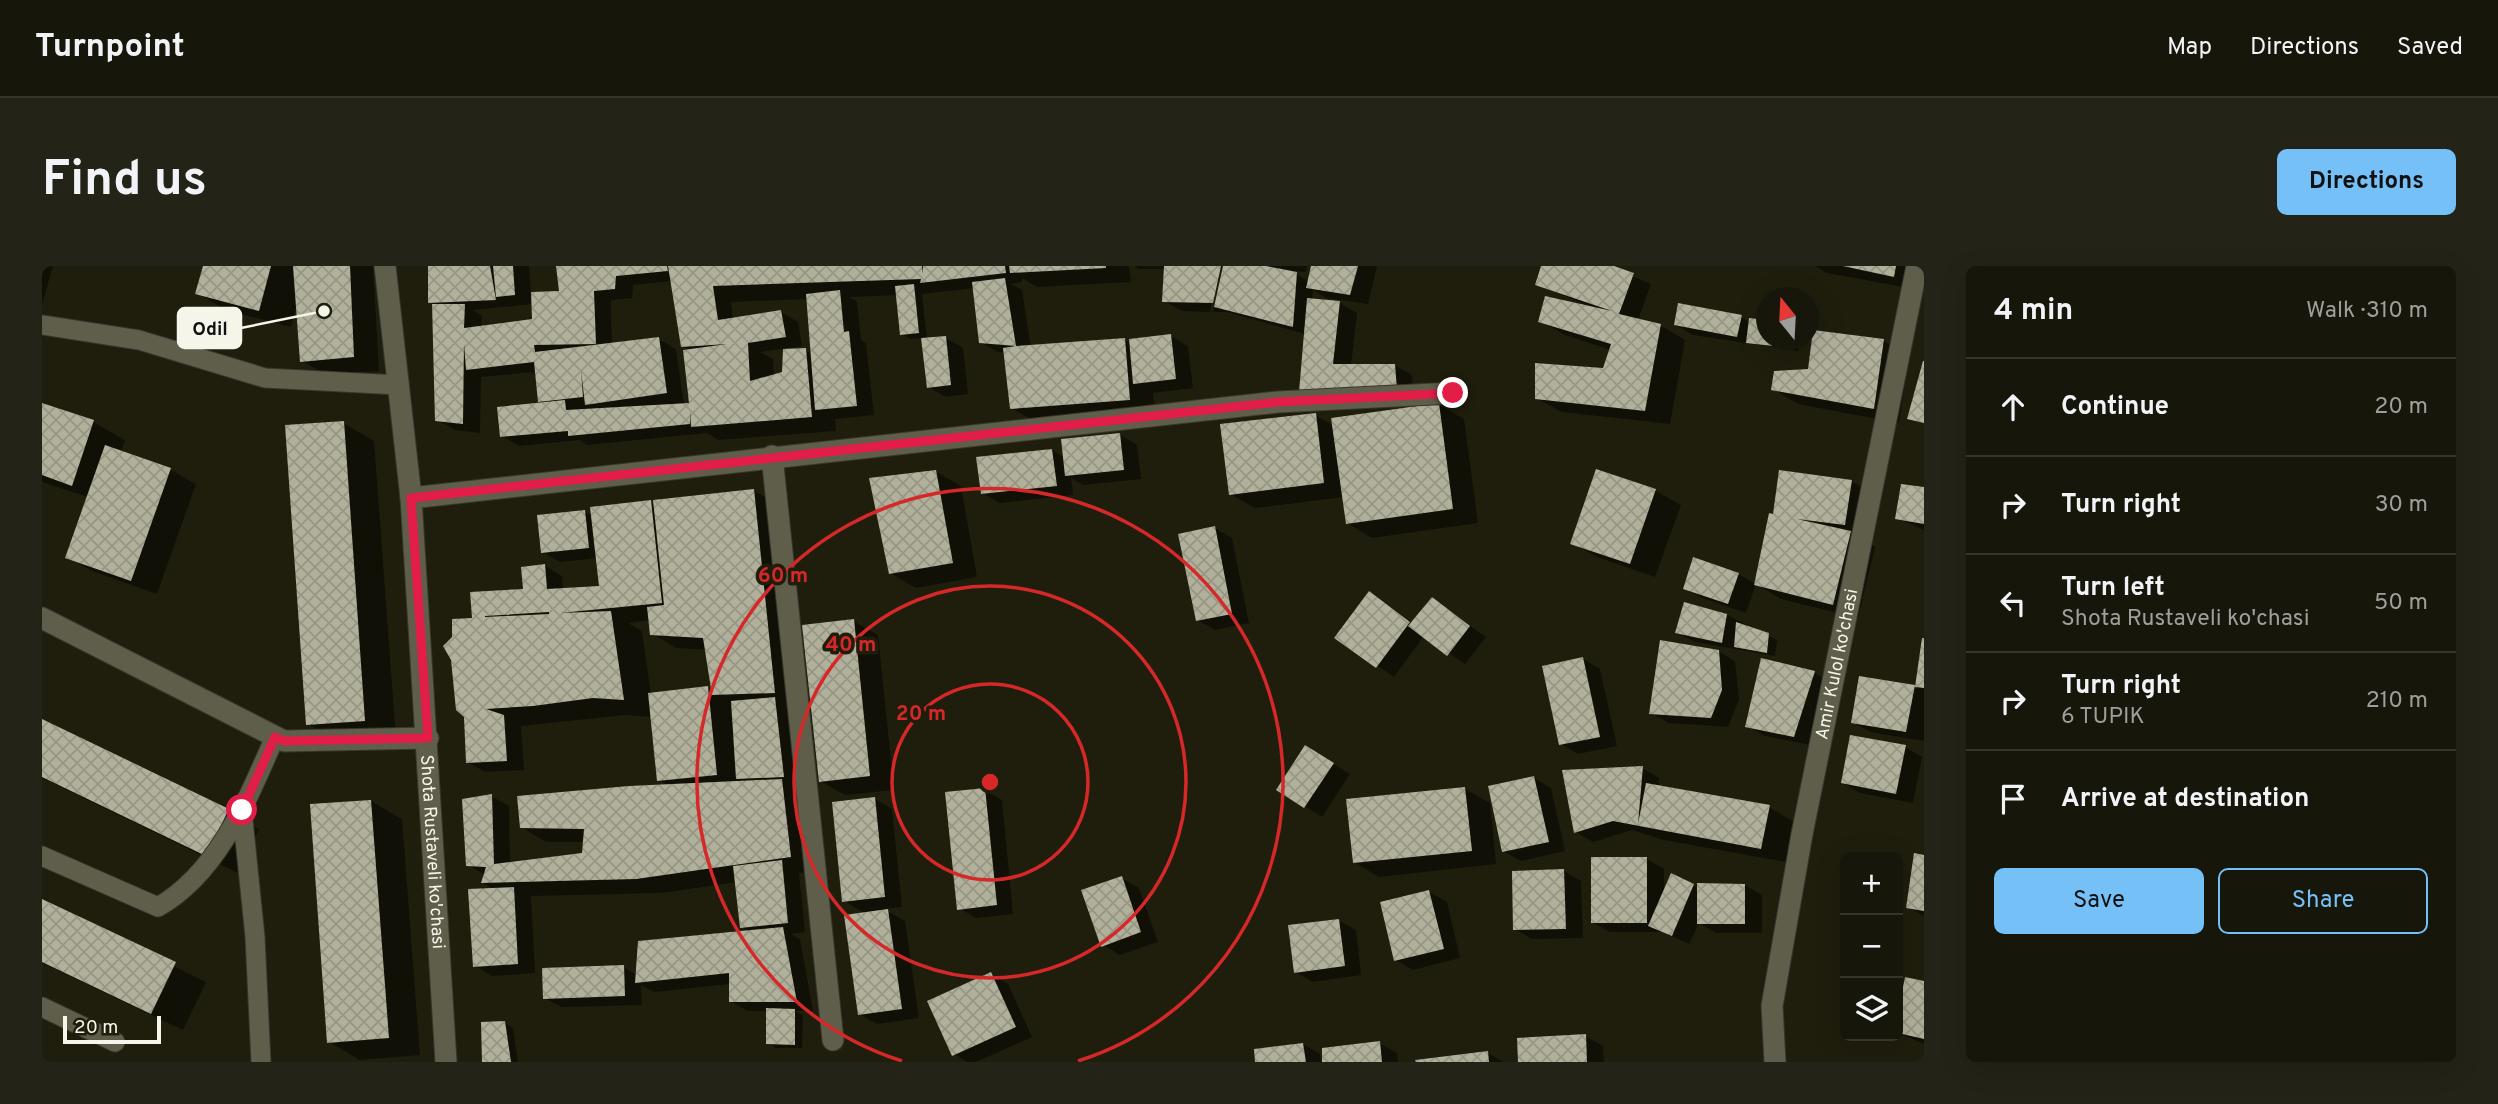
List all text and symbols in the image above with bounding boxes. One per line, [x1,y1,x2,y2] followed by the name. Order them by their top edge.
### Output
[35,27,185,69] text: Turnpoint
[2167,33,2212,63] text: Map
[2250,33,2359,63] text: Directions
[2397,33,2463,63] text: Saved
[2277,149,2456,215] button: Directions
[42,151,207,213] text: Find us
[1756,287,1819,350] north arrow
[1994,293,2073,330] text: 4 min
[2306,297,2428,326] text: Walk · 310 m
[178,308,241,348] callout: Оdil
[192,318,228,342] text: Оdil
[1437,377,1468,408] route end
[1994,388,2032,426] icon: ahead
[2061,391,2169,424] text: Continue
[2374,393,2428,422] text: 20 m
[1994,486,2032,524] icon: right
[2061,489,2181,522] text: Turn right
[2375,491,2428,520] text: 30 m
[758,563,808,590] text: 60 m
[2061,572,2165,605] text: Turn left
[1994,584,2032,622] icon: left
[1811,587,1864,742] street label: Amir Kulol ko'chasi
[2374,589,2428,618] text: 50 m
[2061,605,2310,634] text: Shota Rustaveli ko'chasi
[826,632,876,659] text: 40 m
[2061,670,2181,703] text: Turn right
[1994,682,2032,720] icon: right
[2366,687,2428,716] text: 210 m
[896,701,946,728] text: 20 m
[2061,703,2145,732] text: 6 TUPIK
[414,754,449,950] street label: Shota Rustaveli ko'chasi
[978,770,1002,794] centre of rings
[1994,780,2032,818] icon: arrive
[2061,783,2309,816] text: Arrive at destination
[226,794,257,825] route start
[1840,852,1903,1041] map controls
[1840,852,1903,915] button: +
[1994,868,2204,934] button: Save
[2218,868,2428,934] button: Share
[1840,915,1903,978] button: −
[1840,978,1903,1041] button: layers
[63,1013,161,1045] scale bar
[74,1016,118,1040] text: 20 m

